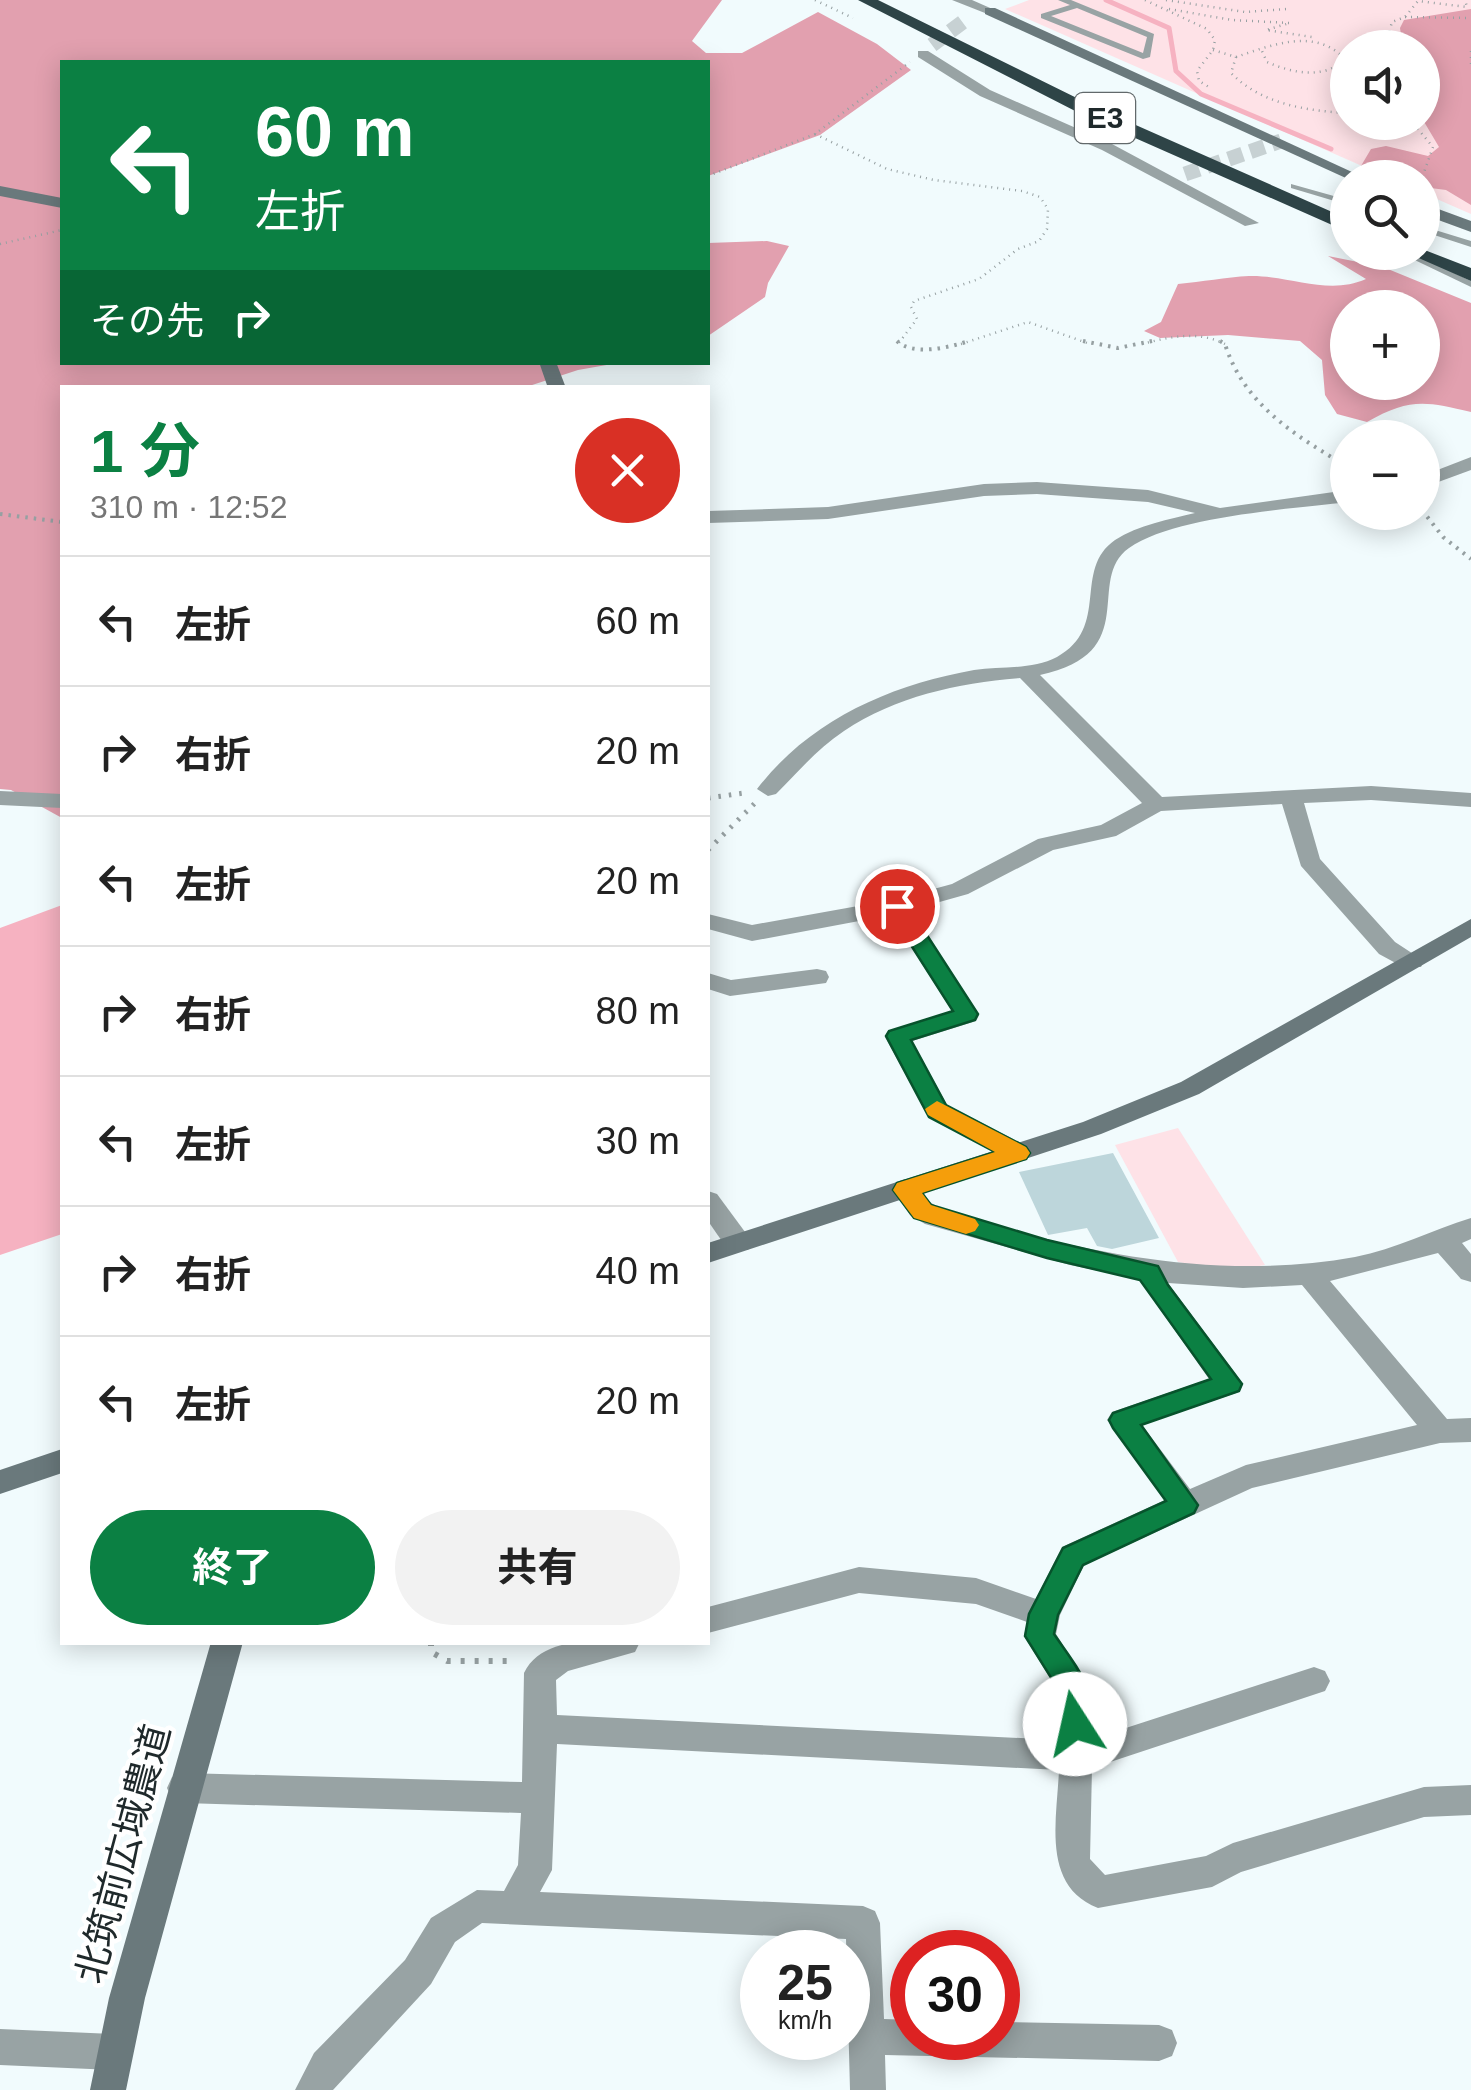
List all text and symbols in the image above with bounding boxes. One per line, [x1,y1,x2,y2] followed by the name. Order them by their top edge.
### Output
[1330,30,1440,530] map controls
[1330,30,1440,140] button: sound
[255,93,415,171] text: 60 m
[1075,93,1135,143] road number: E3
[90,100,220,230] icon: left
[1330,160,1440,270] button: search
[255,186,345,237] text: 左折
[224,290,279,345] icon: right
[1330,290,1440,400] button: +
[90,300,204,342] text: その先
[90,418,200,485] text: 1 分
[575,418,680,523] button: close
[1330,420,1440,530] button: −
[90,489,287,525] text: 310 m · 12:52
[90,594,145,649] icon: left
[596,600,680,642] text: 60 m
[175,604,251,646] text: 左折
[90,724,145,779] icon: right
[596,730,680,772] text: 20 m
[175,734,251,776] text: 右折
[90,854,145,909] icon: left
[596,860,680,902] text: 20 m
[175,864,251,906] text: 左折
[855,864,940,949] pin
[870,879,925,934] icon: arrive
[90,984,145,1039] icon: right
[596,990,680,1032] text: 80 m
[175,994,251,1036] text: 右折
[90,1114,145,1169] icon: left
[596,1120,680,1162] text: 30 m
[175,1124,251,1166] text: 左折
[90,1244,145,1299] icon: right
[596,1250,680,1292] text: 40 m
[175,1254,251,1296] text: 右折
[90,1374,145,1429] icon: left
[596,1380,680,1422] text: 20 m
[175,1384,251,1426] text: 左折
[90,1510,375,1625] button: 終了
[395,1510,680,1625] button: 共有
[1023,1672,1127,1776] position arrow
[68,1720,178,1988] street label: 北筑前広域農道
[890,1930,1020,2060] speed limit sign: 30
[777,1955,833,2011] text: 25
[778,2006,832,2034] text: km/h

